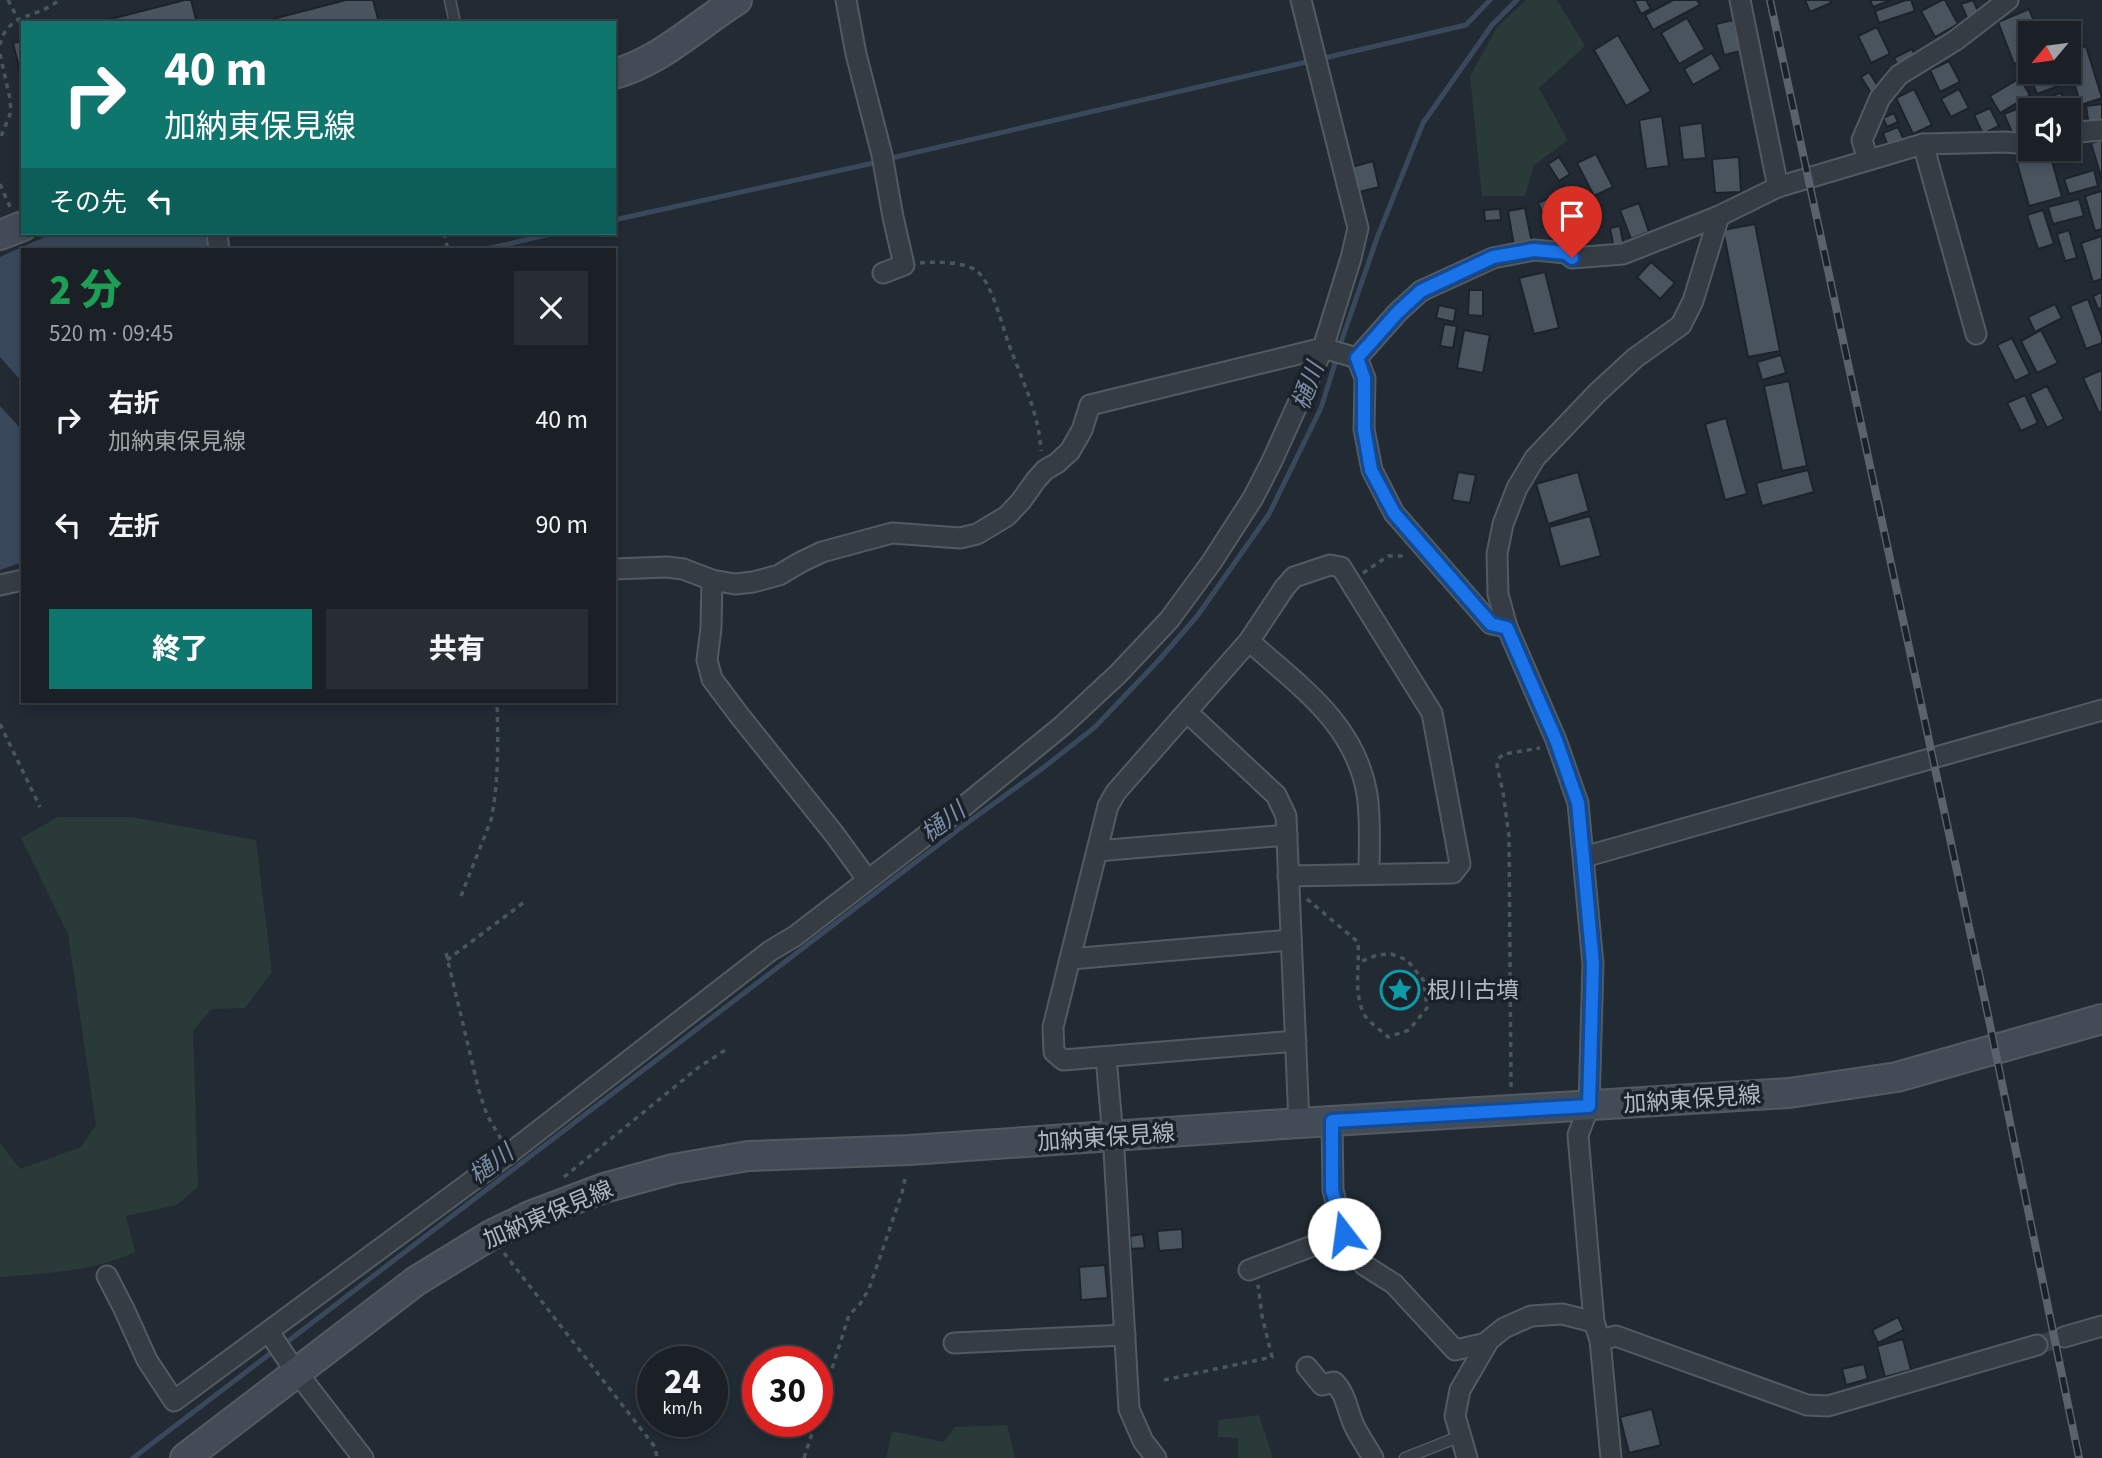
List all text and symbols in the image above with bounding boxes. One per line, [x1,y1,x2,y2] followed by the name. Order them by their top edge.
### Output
[2018,21,2081,84] north arrow
[2018,21,2081,161] map controls
[164,35,268,105] text: 40 m
[49,49,140,140] icon: right
[2018,98,2081,161] button: sound
[164,104,356,150] text: 加納東保見線
[141,182,179,220] icon: left
[49,184,127,221] text: その先
[1542,186,1602,258] pin
[1553,197,1591,235] icon: arrive
[49,261,122,321] text: 2 分
[514,271,588,345] button: close
[49,317,173,350] text: 520 m · 09:45
[1284,355,1334,415] water label: 樋川
[108,385,160,422] text: 右折
[49,401,87,439] icon: right
[535,401,588,438] text: 40 m
[108,425,246,458] text: 加納東保見線
[49,506,87,544] icon: left
[535,506,588,543] text: 90 m
[108,508,160,545] text: 左折
[49,609,312,689] button: 終了
[326,609,588,689] button: 共有
[914,792,975,851] water label: 樋川
[1379,969,1421,1011] place icon: 根川古墳
[1427,974,1519,1007] place label: 根川古墳
[1622,1078,1762,1121] street label: 加納東保見線
[1036,1116,1176,1159] street label: 加納東保見線
[462,1134,523,1193] water label: 樋川
[478,1172,618,1257] street label: 加納東保見線
[1307,1197,1381,1271] position arrow
[742,1346,833,1437] speed limit sign: 30
[664,1357,701,1407] text: 24
[663,1396,702,1421] text: km/h

